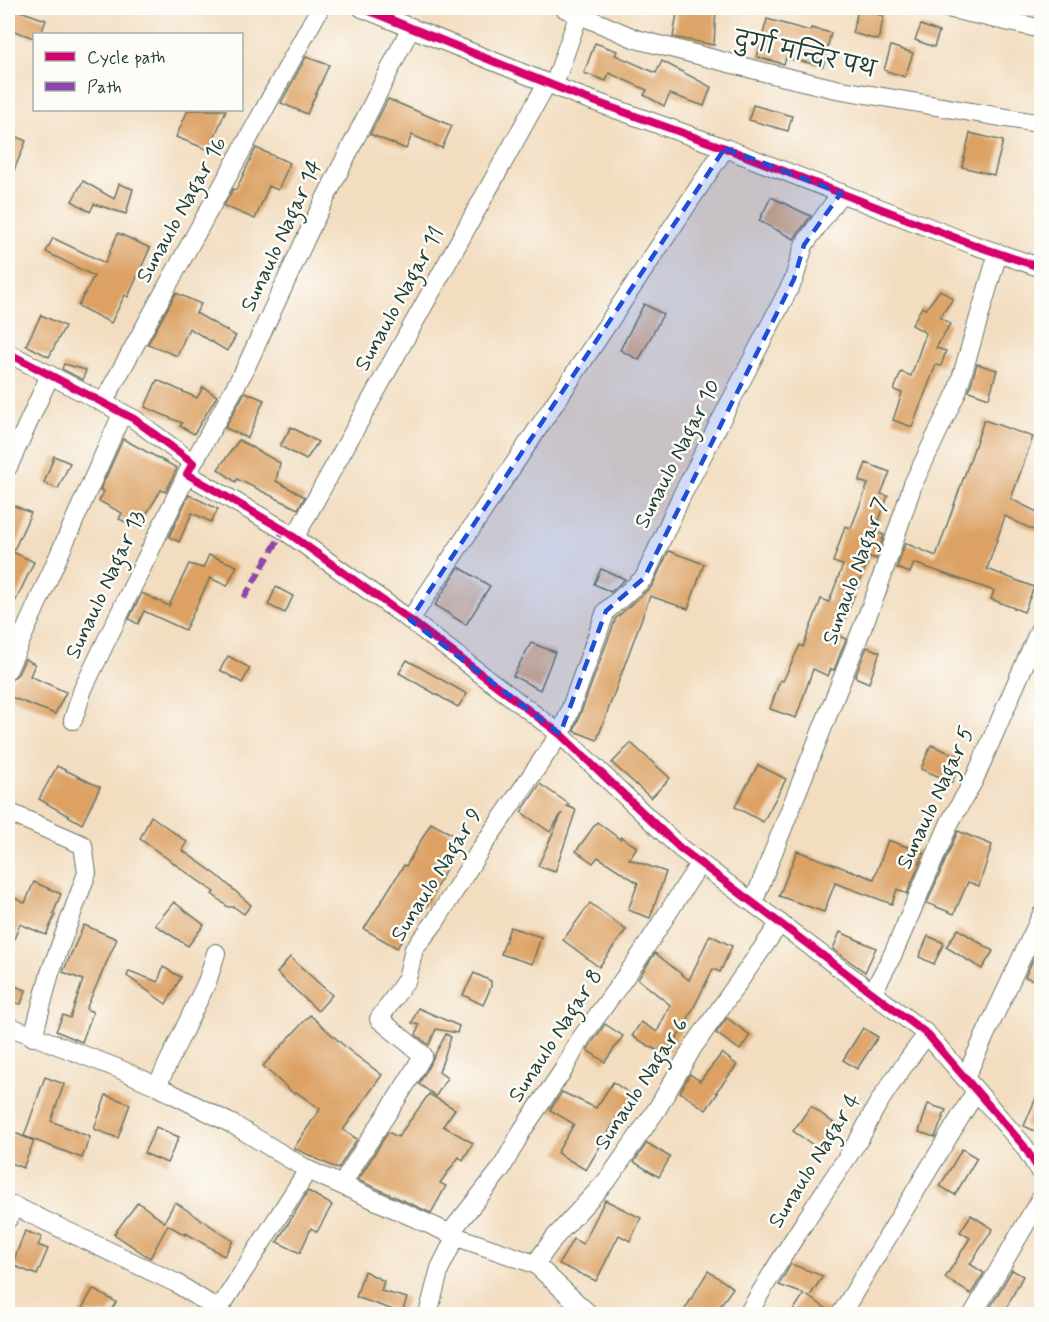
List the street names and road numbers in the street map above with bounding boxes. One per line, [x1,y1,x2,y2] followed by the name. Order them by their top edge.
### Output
[730,20,881,87] street label: दुर्गा मन्दिर पथ
[130,132,236,290] street label: Sunaulo Nagar 16
[235,156,332,318] street label: Sunaulo Nagar 14
[349,222,454,377] street label: Sunaulo Nagar 11
[628,375,730,535] street label: Sunaulo Nagar 10
[816,494,898,650] street label: Sunaulo Nagar 7
[59,506,155,665] street label: Sunaulo Nagar 13
[891,722,984,875] street label: Sunaulo Nagar 5
[385,803,492,949] street label: Sunaulo Nagar 9
[502,964,612,1110] street label: Sunaulo Nagar 8
[589,1012,698,1157] street label: Sunaulo Nagar 6
[762,1088,870,1235] street label: Sunaulo Nagar 4

